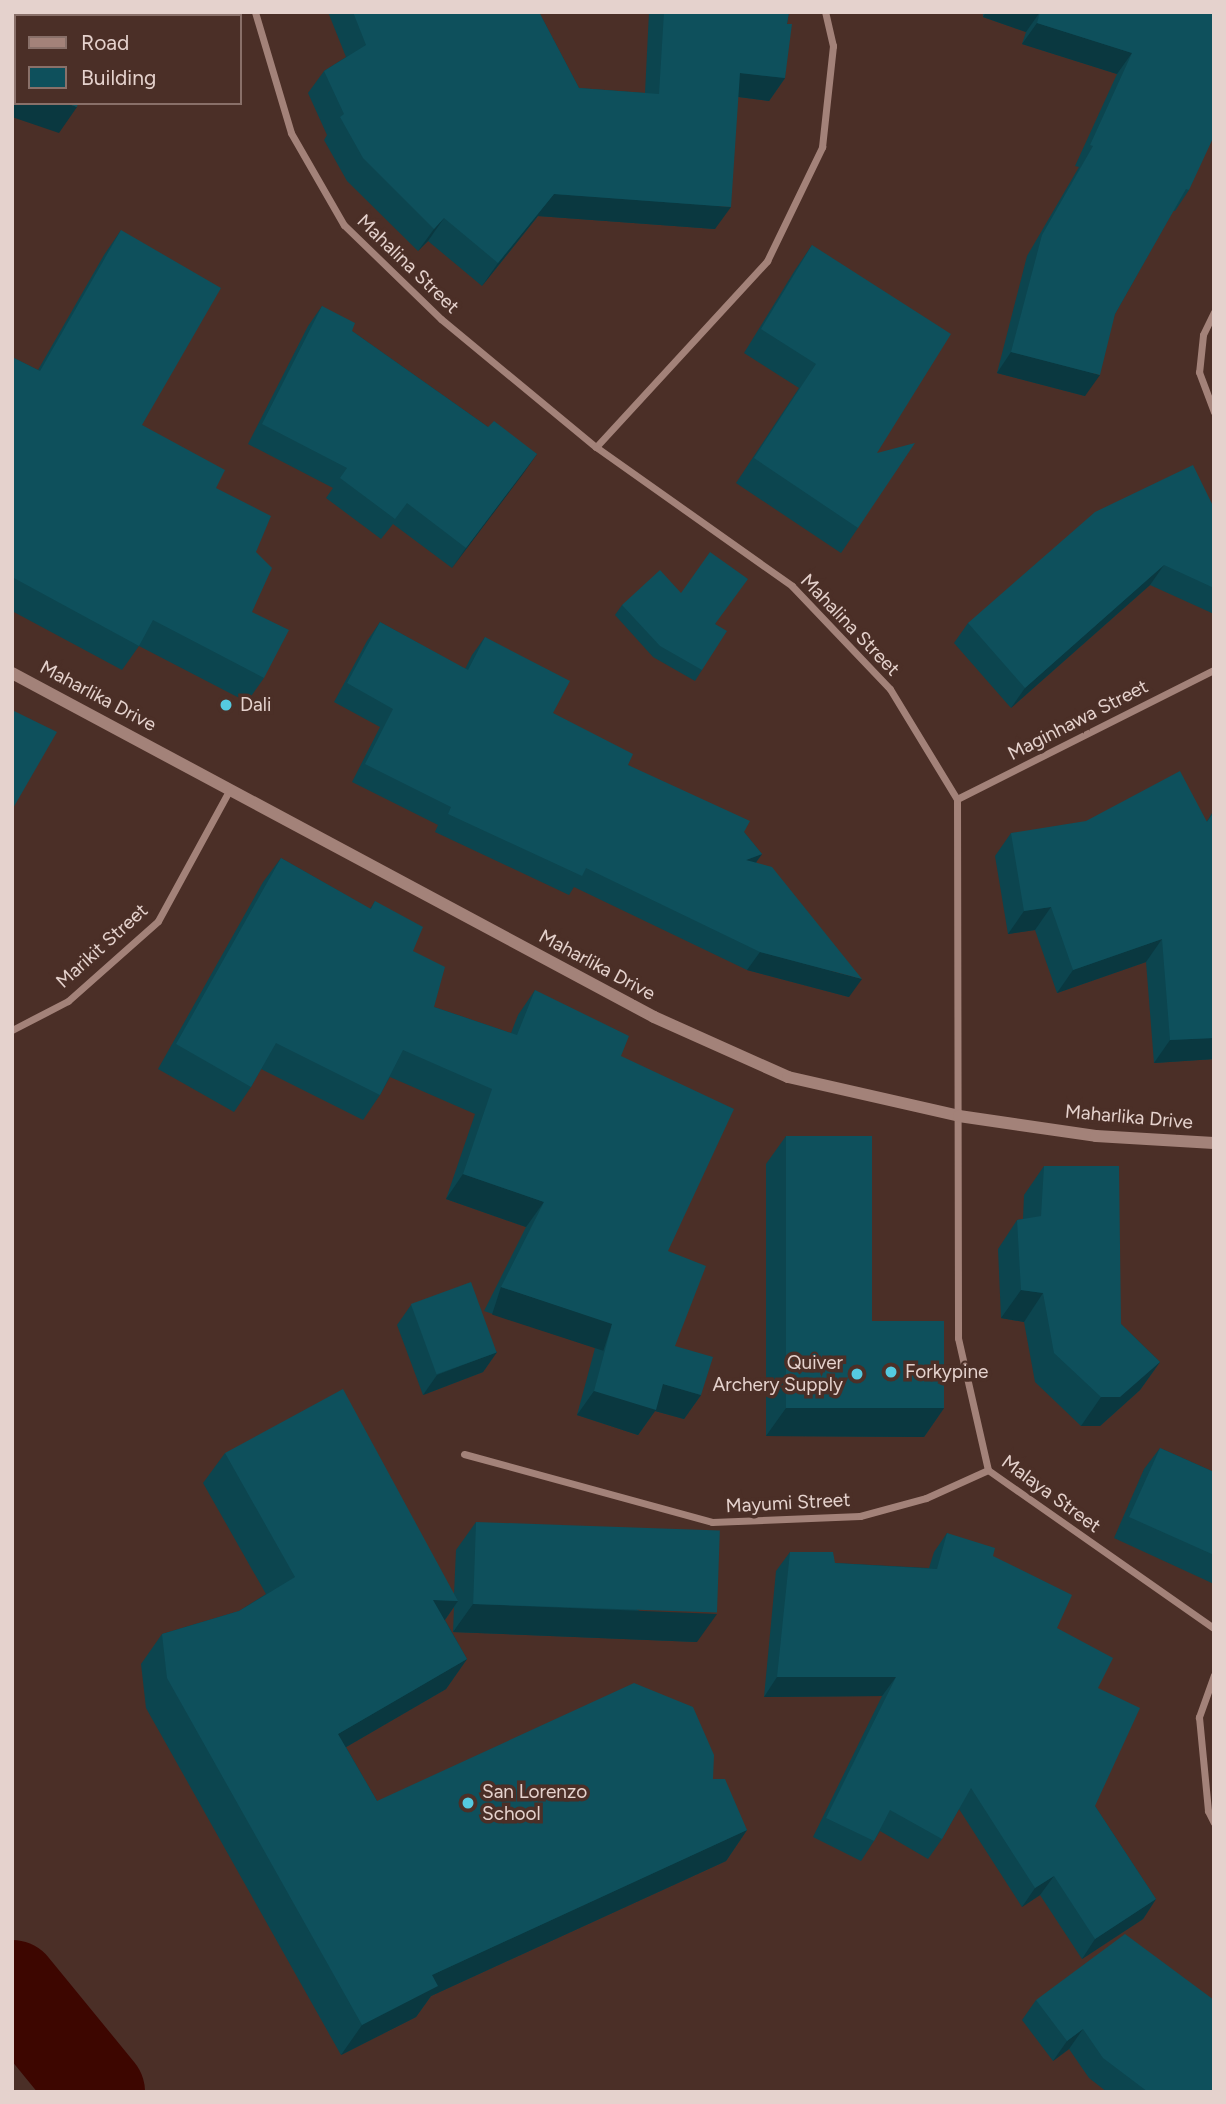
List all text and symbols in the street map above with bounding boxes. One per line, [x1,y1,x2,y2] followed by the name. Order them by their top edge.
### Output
[14,14,242,105] legend
[81,30,129,55] text: Road
[81,65,156,90] text: Building
[352,210,464,318] street label: Mahalina Street
[796,569,904,681] street label: Mahalina Street
[36,656,160,736] street label: Maharlika Drive
[1004,675,1152,765] street label: Maginhawa Street
[240,694,271,716] place label: Dali
[218,697,234,713] marker: Dali
[52,899,152,993] street label: Marikit Street
[535,925,659,1005] street label: Maharlika Drive
[1064,1100,1194,1134] street label: Maharlika Drive
[712,1352,843,1396] place label: Quiver Archery Supply
[905,1361,988,1383] place label: Forkypine
[883,1364,899,1380] marker: Forkypine
[849,1366,865,1382] marker: Quiver Archery Supply
[997,1450,1105,1538] street label: Malaya Street
[725,1488,851,1518] street label: Mayumi Street
[482,1781,587,1825] place label: San Lorenzo School
[460,1795,476,1811] marker: San Lorenzo School

